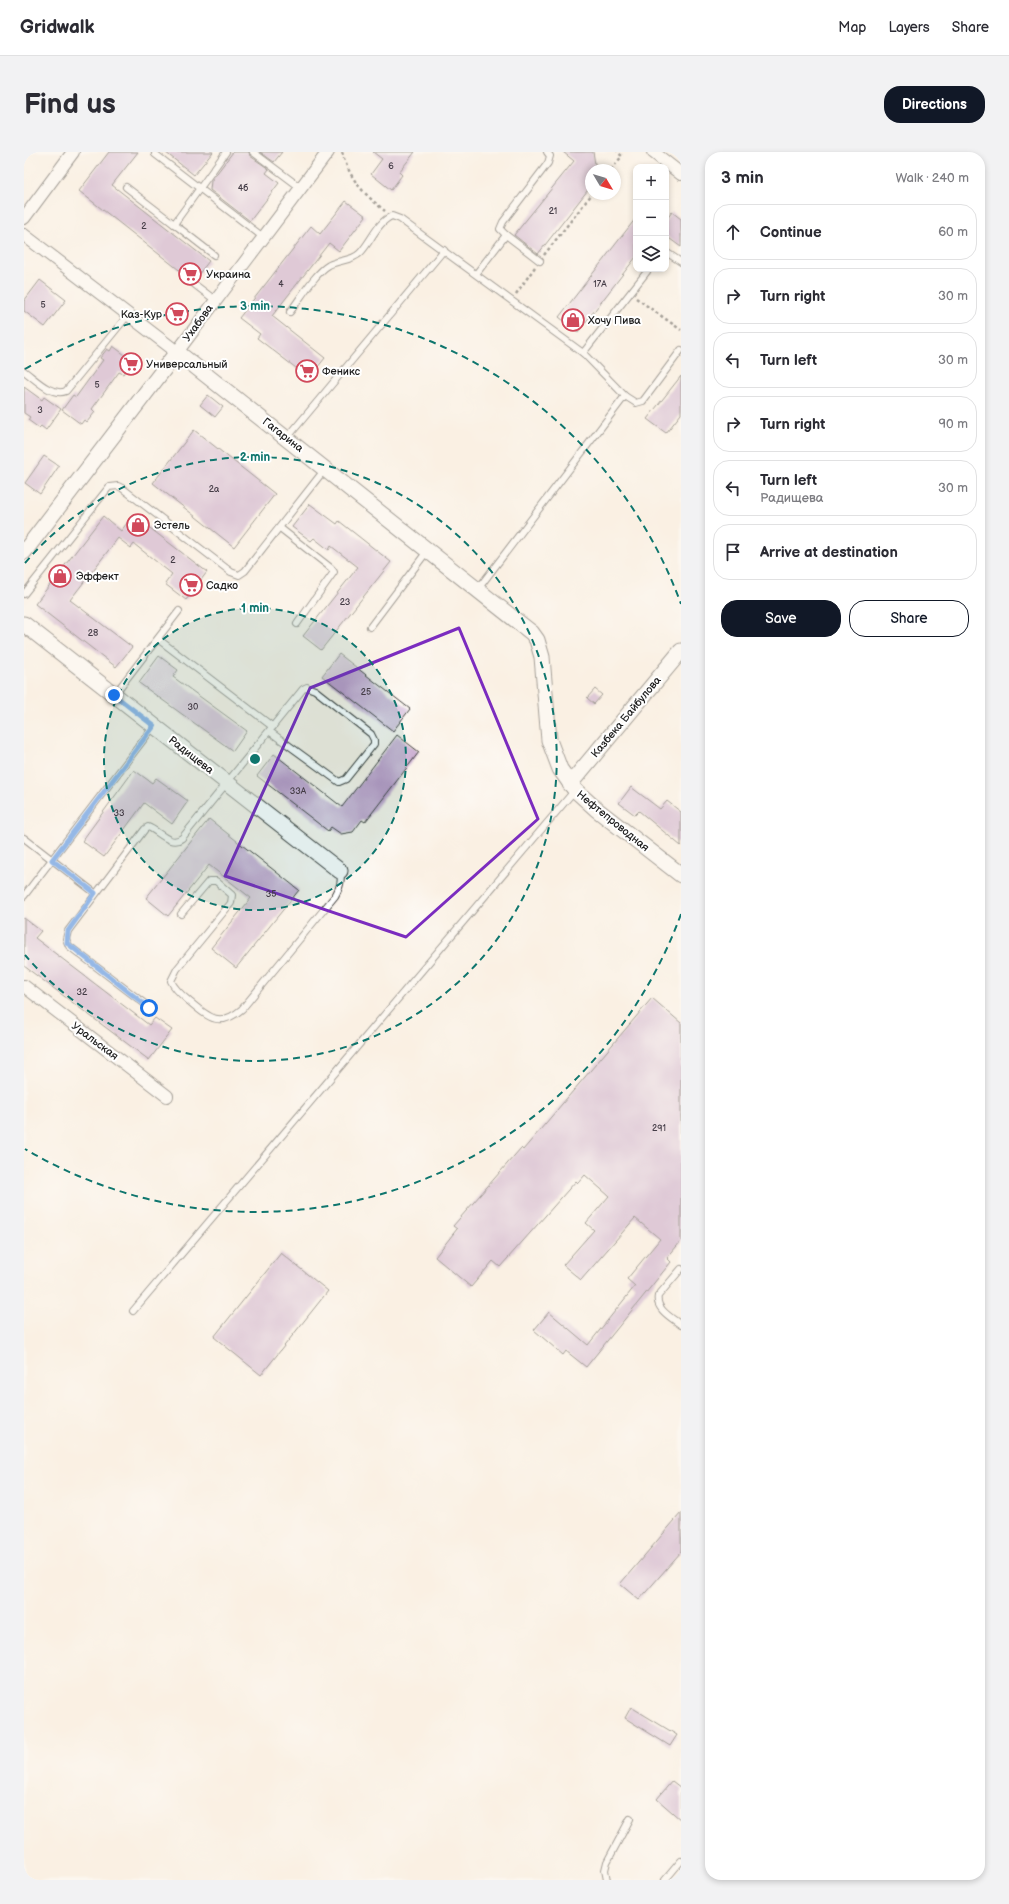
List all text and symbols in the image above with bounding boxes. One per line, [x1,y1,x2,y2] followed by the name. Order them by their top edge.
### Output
[20,16,95,39] text: Gridwalk
[838,19,866,36] text: Map
[888,19,930,36] text: Layers
[952,19,989,36] text: Share
[884,86,985,123] button: Directions
[24,88,116,121] text: Find us
[388,161,394,172] house number: 6
[585,164,621,200] north arrow
[633,164,669,272] map controls
[633,164,669,200] button: +
[721,168,764,188] text: 3 min
[895,170,969,186] text: Walk · 240 m
[238,183,248,194] house number: 4б
[633,200,669,236] button: −
[549,206,557,217] house number: 21
[141,221,147,232] house number: 2
[722,221,744,243] icon: ahead
[760,223,822,242] text: Continue
[938,224,968,240] text: 60 m
[633,236,669,272] button: layers
[177,261,203,287] supermarket icon: Украина
[206,268,251,281] place label: Украина
[278,279,284,290] house number: 4
[593,279,607,290] house number: 17А
[722,285,744,307] icon: right
[760,287,825,306] text: Turn right
[938,288,968,304] text: 30 m
[240,299,270,314] text: 3 min
[40,300,46,311] house number: 5
[164,301,190,327] supermarket icon: Каз-Кур
[180,302,216,344] street label: Ухабова
[560,307,586,333] shop icon: Хочу Пива
[121,308,163,321] place label: Каз-Кур
[588,314,641,327] place label: Хочу Пива
[722,349,744,371] icon: left
[118,351,144,377] supermarket icon: Универсальный
[760,351,817,370] text: Turn left
[938,352,968,368] text: 30 m
[146,358,228,371] place label: Универсальный
[294,358,320,384] supermarket icon: Феникс
[322,365,361,378] place label: Феникс
[94,380,100,391] house number: 5
[37,405,43,416] house number: 3
[722,413,744,435] icon: right
[260,415,306,455] street label: Гагарина
[760,415,825,434] text: Turn right
[939,416,968,432] text: 90 m
[240,450,270,465] text: 2 min
[760,471,817,490] text: Turn left
[722,477,744,499] icon: left
[938,480,968,496] text: 30 m
[209,484,220,495] house number: 2а
[760,490,823,506] text: Радищева
[125,512,151,538] shop icon: Эстель
[154,519,190,532] place label: Эстель
[722,541,744,563] icon: arrive
[760,543,898,562] text: Arrive at destination
[170,555,176,566] house number: 2
[47,563,73,589] shop icon: Эффект
[76,570,119,583] place label: Эффект
[178,572,204,598] supermarket icon: Садко
[206,579,238,592] place label: Садко
[340,597,351,608] house number: 23
[721,600,841,637] button: Save
[849,600,969,637] button: Share
[241,601,269,616] text: 1 min
[88,628,98,639] house number: 28
[588,673,664,760] street label: Казбека Байбулова
[105,686,123,704] route end
[361,687,371,698] house number: 25
[188,702,198,713] house number: 30
[166,733,217,777] street label: Радищева
[248,752,262,766] centre of rings
[290,786,307,797] house number: 33А
[574,788,652,854] street label: Нефтепроводная
[113,808,125,819] house number: 33
[266,889,276,900] house number: 35
[77,987,88,998] house number: 32
[140,999,158,1017] route start
[69,1019,121,1063] street label: Уральская
[652,1123,666,1134] house number: 291

